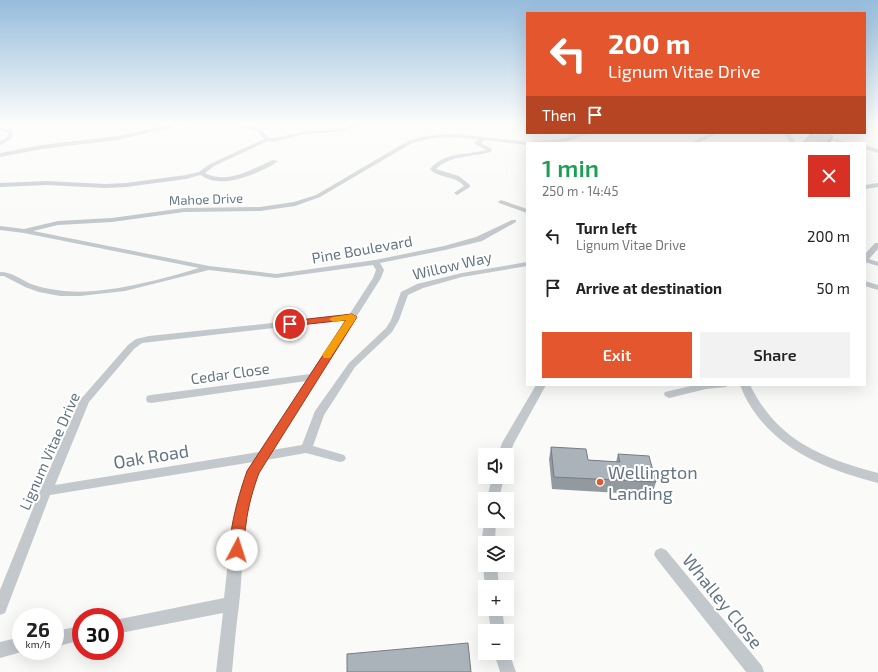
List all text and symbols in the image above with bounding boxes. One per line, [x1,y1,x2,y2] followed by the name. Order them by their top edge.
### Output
[608,26,690,60] text: 200 m
[542,28,594,80] icon: left
[608,60,760,82] text: Lignum Vitae Drive
[584,104,606,126] icon: arrive
[542,106,576,124] text: Then
[542,153,599,182] text: 1 min
[808,155,850,197] button: close
[542,183,618,199] text: 250 m · 14:45
[169,190,243,208] street label: Mahoe Drive
[576,219,637,237] text: Turn left
[542,225,564,247] icon: left
[807,227,850,245] text: 200 m
[310,231,414,267] street label: Pine Boulevard
[576,237,686,253] text: Lignum Vitae Drive
[411,247,493,283] street label: Willow Way
[542,277,564,299] icon: arrive
[576,279,722,297] text: Arrive at destination
[816,279,850,297] text: 50 m
[273,307,307,341] pin
[279,313,301,335] icon: arrive
[542,332,692,378] button: Exit
[700,332,850,378] button: Share
[189,359,271,387] street label: Cedar Close
[15,389,83,513] street label: Lignum Vitae Drive
[112,439,190,473] street label: Oak Road
[478,448,514,660] map controls
[478,448,514,484] button: sound
[608,461,698,504] place label: Wellington Landing
[595,477,605,487] marker: Wellington Landing
[478,492,514,528] button: search
[216,529,258,571] position arrow
[478,536,514,572] button: layers
[678,549,768,653] street label: Whalley Close
[478,580,514,616] button: +
[72,608,124,660] speed limit sign: 30
[26,617,50,641] text: 26
[478,624,514,660] button: −
[26,638,50,650] text: km/h

